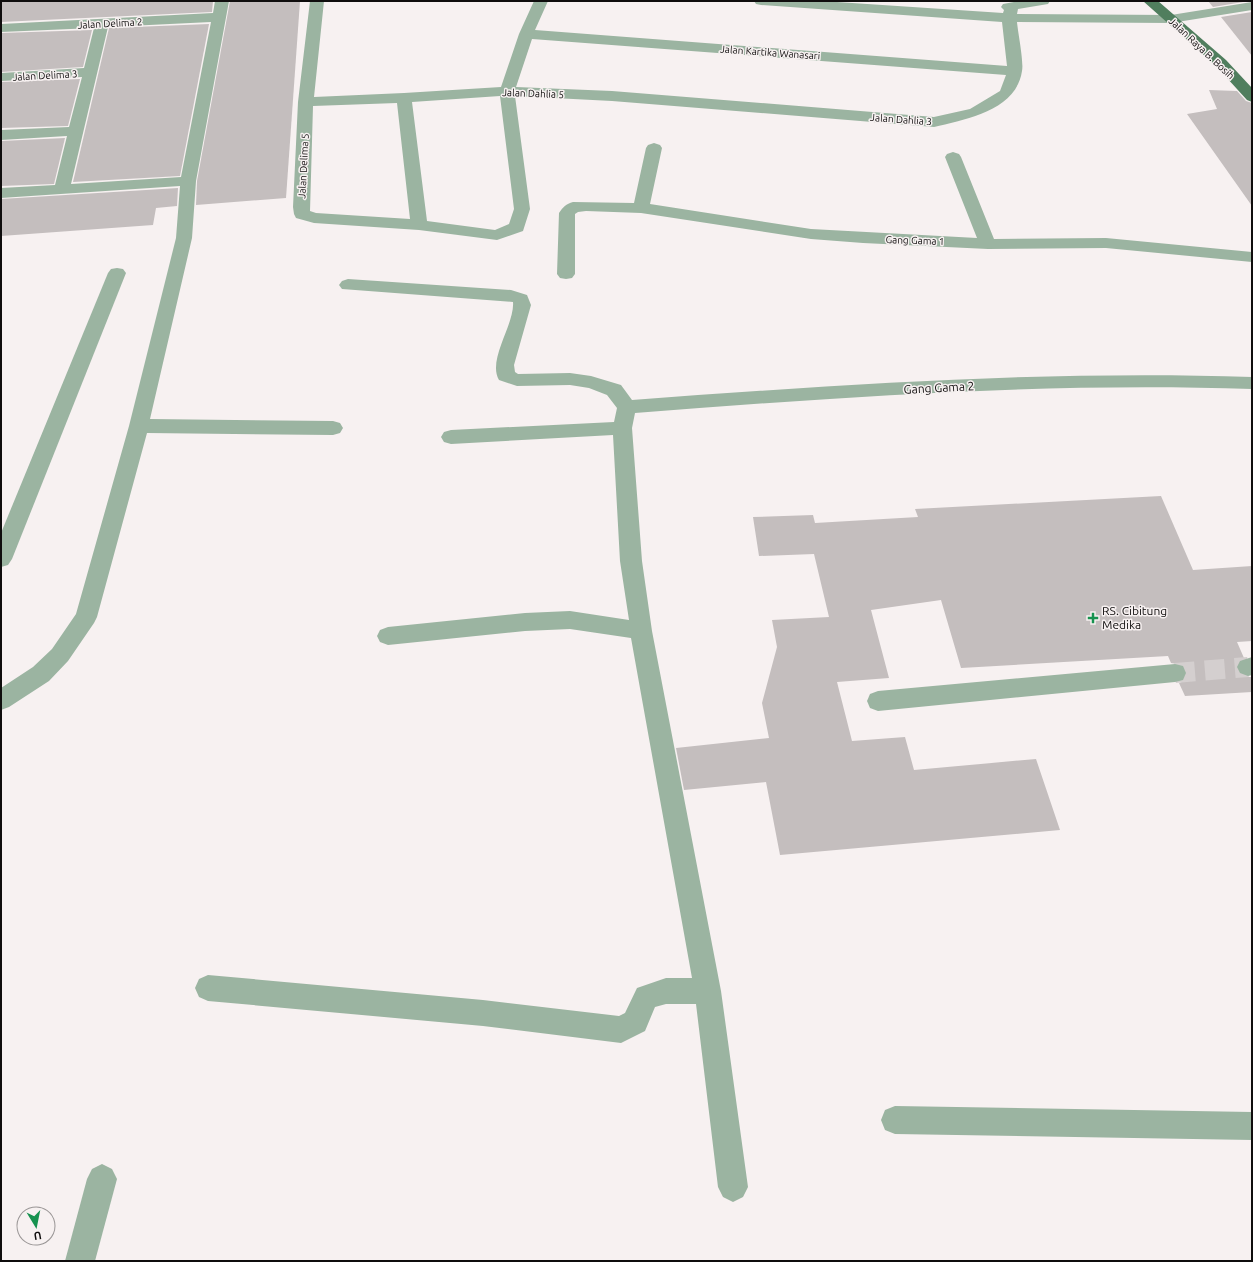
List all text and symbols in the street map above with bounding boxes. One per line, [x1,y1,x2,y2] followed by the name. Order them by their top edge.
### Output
[1167,15,1237,81] street label: Jalan Raya B. Bosih
[77,16,143,31] street label: Jalan Delima 2
[719,44,820,61] street label: Jalan Kartika Wanasari
[12,68,78,83] street label: Jalan Delima 3
[502,87,564,100] street label: Jalan Dahlia 5
[870,112,932,127] street label: Jalan Dahlia 3
[296,133,311,199] street label: Jalan Delima 5
[885,234,945,247] street label: Gang Gama 1
[903,379,975,396] street label: Gang Gama 2
[1102,604,1167,631] place label: RS. Cibitung Medika
[1087,612,1099,624] marker: RS. Cibitung Medika
[16,1206,56,1246] north arrow
[33,1229,43,1242] text: U

